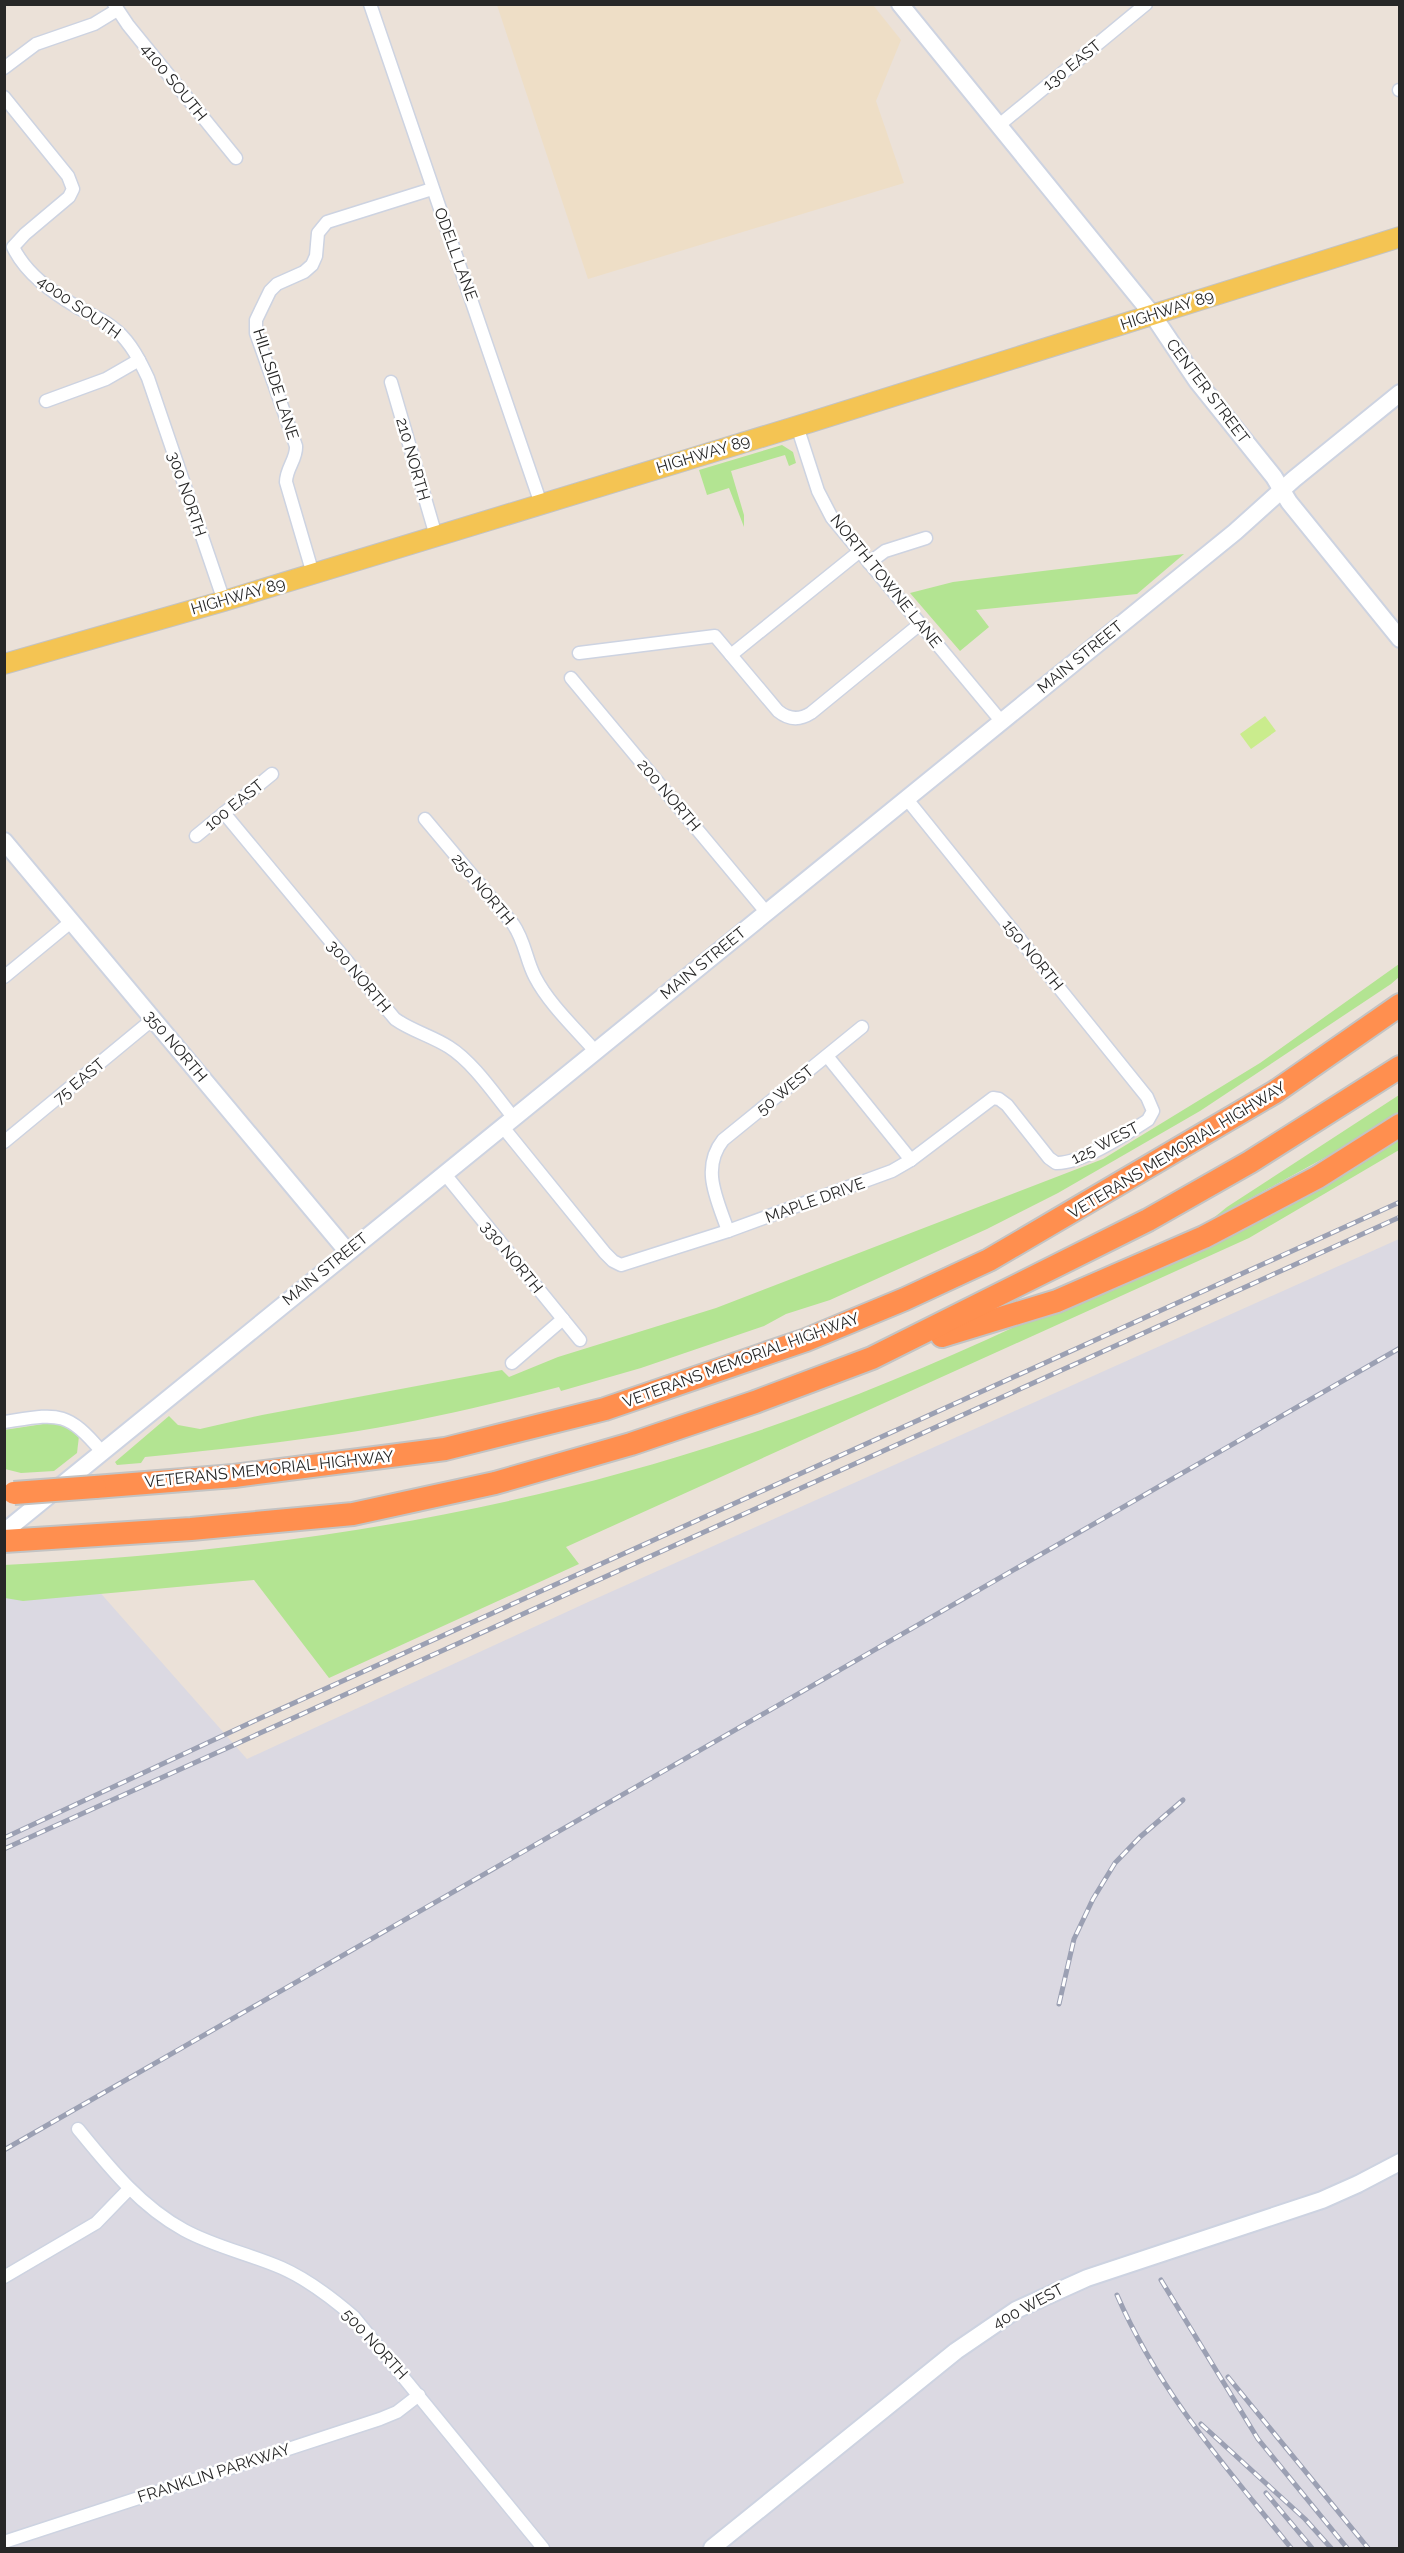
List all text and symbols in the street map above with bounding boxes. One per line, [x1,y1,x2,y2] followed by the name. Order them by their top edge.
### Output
[1039,36,1105,94] street label: 130 EAST
[137,39,211,125] street label: 4100 SOUTH
[430,205,482,303] street label: ODELL LANE
[34,271,124,343] street label: 4000 SOUTH
[1118,286,1216,334] street label: HIGHWAY 89
[249,326,303,442] street label: HILLSIDE LANE
[1162,335,1254,447] street label: CENTER STREET
[392,415,434,503] street label: 210 NORTH
[654,431,752,477] street label: HIGHWAY 89
[164,449,210,539] street label: 300 NORTH
[826,511,946,652] street label: NORTH TOWNE LANE
[189,573,287,619] street label: HIGHWAY 89
[1033,617,1127,697] street label: MAIN STREET
[633,755,705,835] street label: 200 NORTH
[201,775,268,835] street label: 100 EAST
[448,849,518,929] street label: 250 NORTH
[999,916,1067,994] street label: 150 NORTH
[656,923,750,1003] street label: MAIN STREET
[323,936,395,1016] street label: 300 NORTH
[141,1006,211,1086] street label: 350 NORTH
[50,1054,109,1108] street label: 75 EAST
[753,1061,818,1119] street label: 50 WEST
[1065,1077,1290,1223] street label: VETERANS MEMORIAL HIGHWAY
[1068,1118,1142,1168] street label: 125 WEST
[763,1173,868,1227] street label: MAPLE DRIVE
[477,1217,547,1297] street label: 330 NORTH
[278,1229,372,1309] street label: MAIN STREET
[620,1308,862,1412] street label: VETERANS MEMORIAL HIGHWAY
[144,1446,395,1492] street label: VETERANS MEMORIAL HIGHWAY
[989,2279,1067,2333] street label: 400 WEST
[338,2305,412,2383] street label: 500 NORTH
[135,2439,293,2507] street label: FRANKLIN PARKWAY

